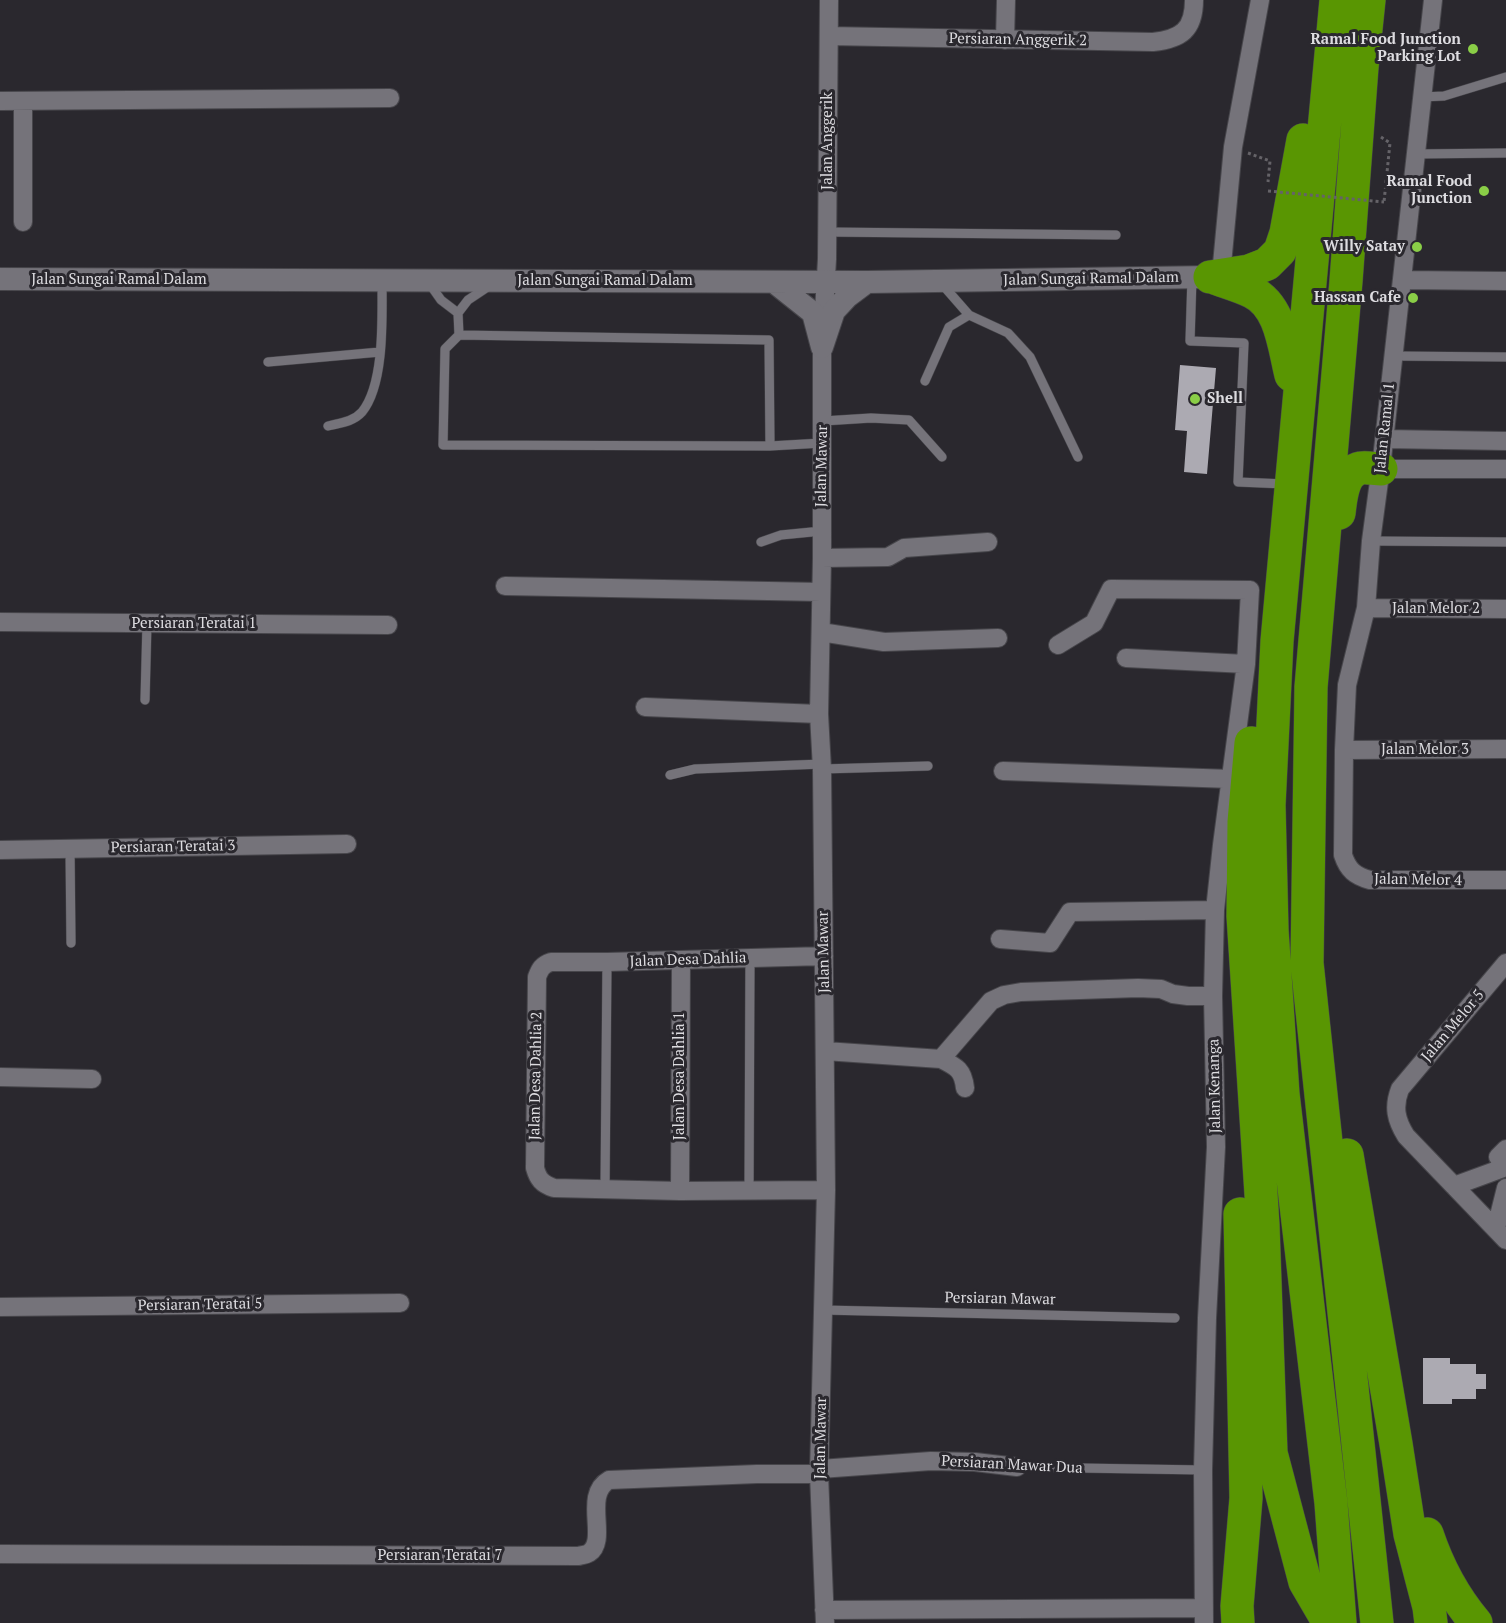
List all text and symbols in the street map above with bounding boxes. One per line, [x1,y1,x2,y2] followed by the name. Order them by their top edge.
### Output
[949,30,1087,50] street label: Persiaran Anggerik 2
[1310,31,1461,66] place label: Ramal Food Junction Parking Lot
[1466,42,1480,56] marker: Ramal Food Junction Parking Lot
[819,92,837,190] street label: Jalan Anggerik
[1387,173,1472,208] place label: Ramal Food Junction
[1477,184,1491,198] marker: Ramal Food Junction
[1324,238,1405,256] place label: Willy Satay
[1410,240,1424,254] marker: Willy Satay
[1003,268,1179,290] street label: Jalan Sungai Ramal Dalam
[31,271,207,289] street label: Jalan Sungai Ramal Dalam
[517,272,693,290] street label: Jalan Sungai Ramal Dalam
[1314,289,1401,307] place label: Hassan Cafe
[1406,291,1420,305] marker: Hassan Cafe
[1371,382,1399,474] street label: Jalan Ramal 1
[1207,390,1243,408] place label: Shell
[1188,392,1202,406] marker: Shell
[812,425,832,507] street label: Jalan Mawar
[1392,600,1480,618] street label: Jalan Melor 2
[132,615,256,633] street label: Persiaran Teratai 1
[1381,741,1469,759] street label: Jalan Melor 3
[110,837,236,857] street label: Persiaran Teratai 3
[1374,870,1462,890] street label: Jalan Melor 4
[814,911,834,993] street label: Jalan Mawar
[629,949,747,971] street label: Jalan Desa Dahlia
[1418,986,1488,1066] street label: Jalan Melor 5
[526,1012,546,1140] street label: Jalan Desa Dahlia 2
[671,1012,689,1140] street label: Jalan Desa Dahlia 1
[1205,1038,1225,1134] street label: Jalan Kenanga
[944,1289,1056,1309] street label: Persiaran Mawar
[137,1295,263,1315] street label: Persiaran Teratai 5
[811,1397,831,1479] street label: Jalan Mawar
[941,1452,1083,1478] street label: Persiaran Mawar Dua
[378,1547,502,1565] street label: Persiaran Teratai 7

